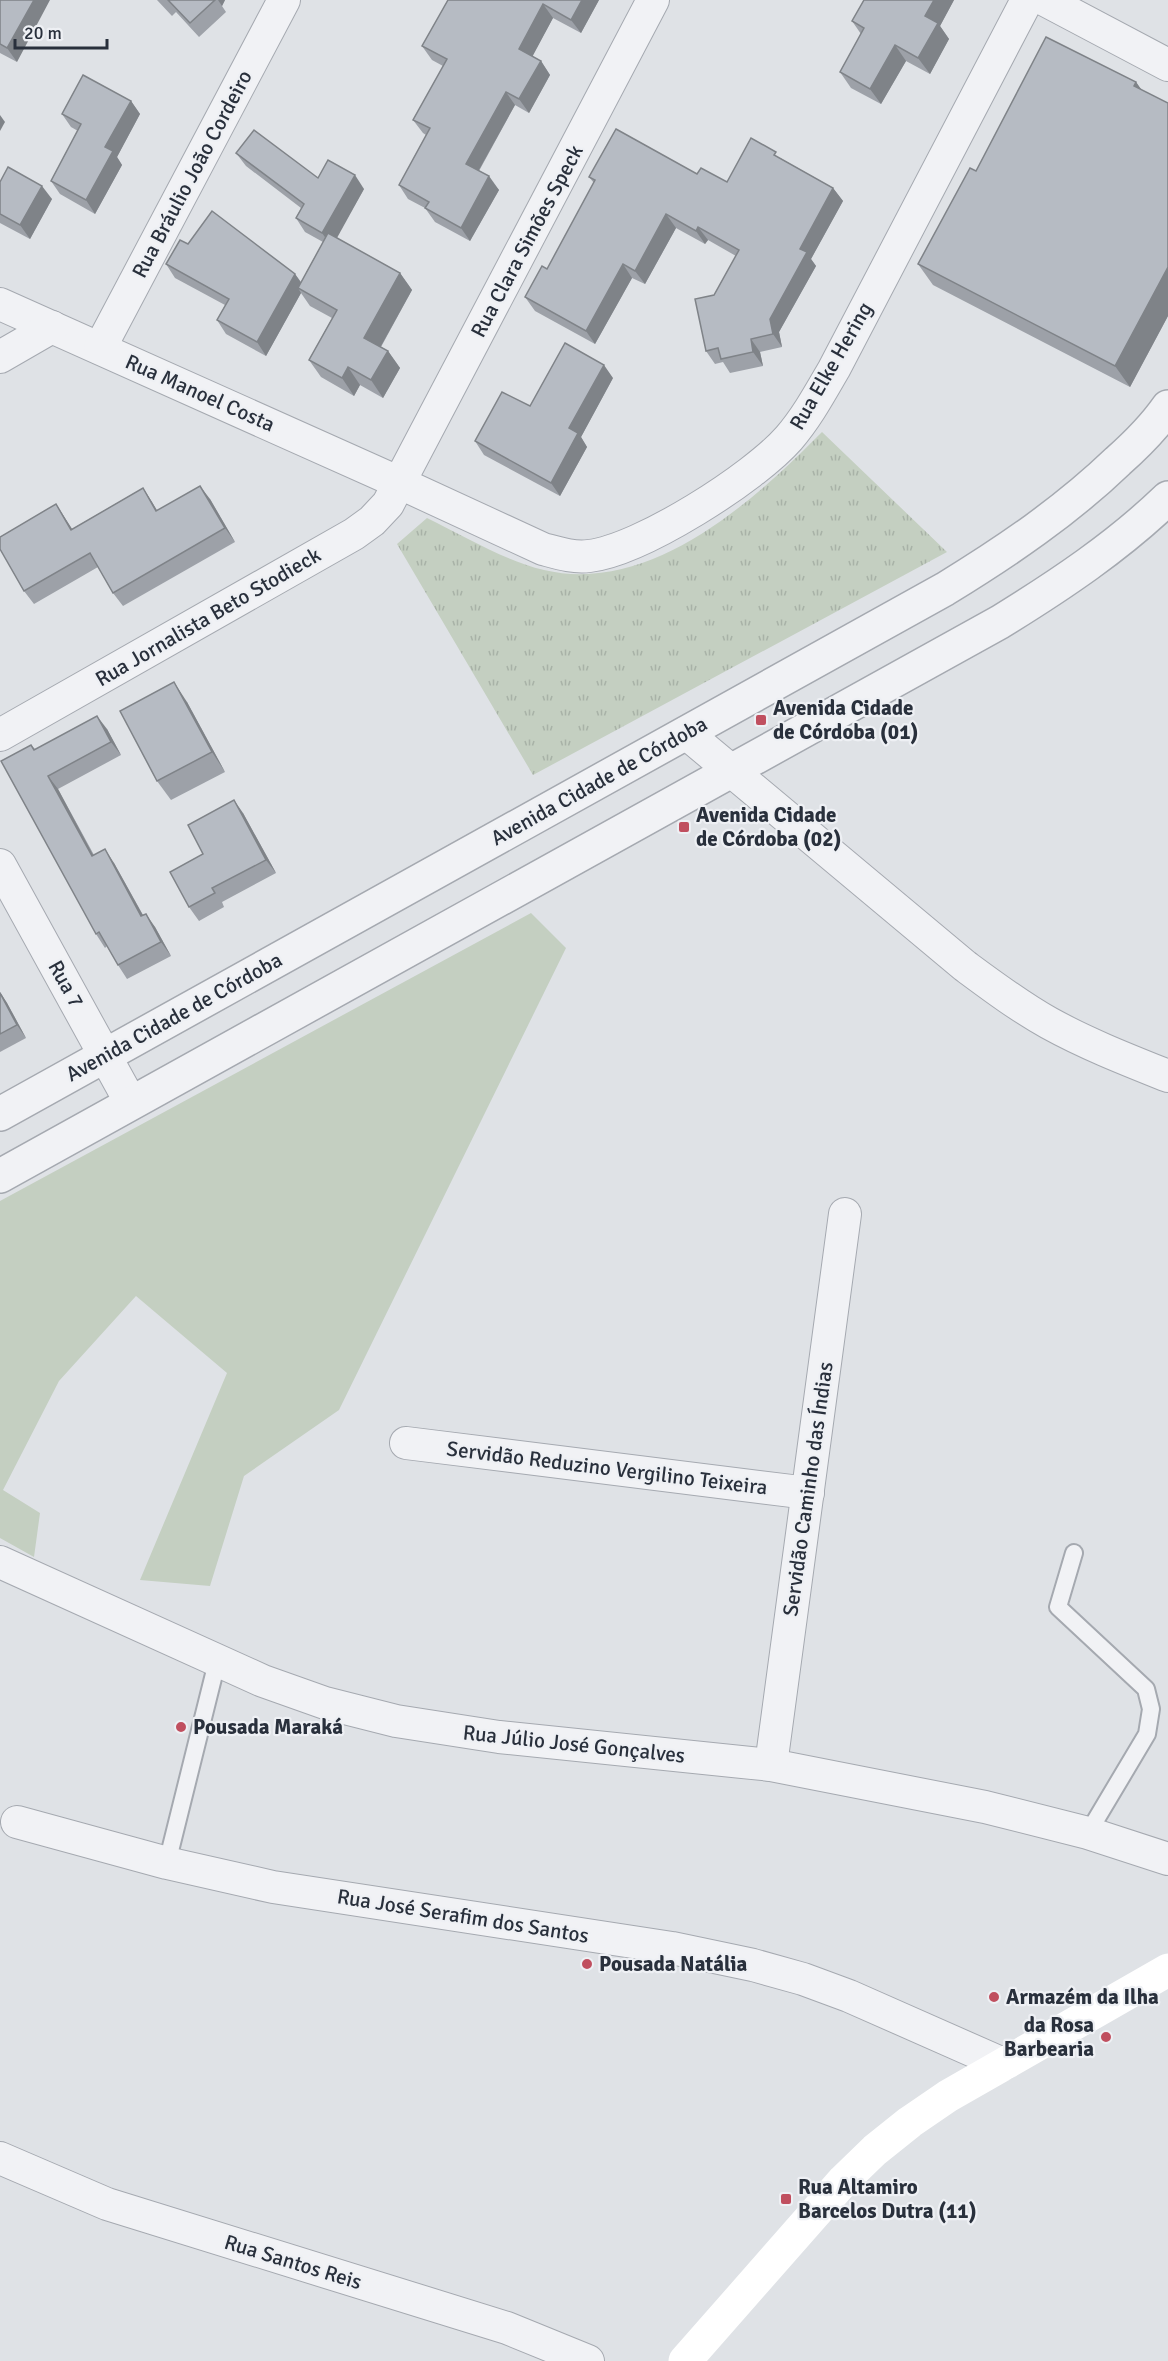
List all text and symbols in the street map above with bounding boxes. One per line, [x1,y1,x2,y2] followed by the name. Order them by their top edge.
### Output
[15,12,106,50] scale bar
[24,22,62,44] text: 20 m
[126,66,258,282] street label: Rua Bráulio João Cordeiro
[465,140,589,342] street label: Rua Clara Simões Speck
[784,297,878,435] street label: Rua Elke Hering
[121,348,279,438] street label: Rua Manoel Costa
[91,542,326,692] street label: Rua Jornalista Beto Stodieck
[773,695,918,745] place label: Avenida Cidade de Córdoba (01)
[486,711,712,851] street label: Avenida Cidade de Córdoba
[754,713,768,727] marker: Avenida Cidade de Córdoba (01)
[696,802,841,852] place label: Avenida Cidade de Córdoba (02)
[677,820,691,834] marker: Avenida Cidade de Córdoba (02)
[61,947,287,1087] street label: Avenida Cidade de Córdoba
[42,956,90,1012] street label: Rua 7
[777,1360,839,1618] street label: Servidão Caminho das Índias
[445,1435,769,1501] street label: Servidão Reduzino Vergilino Teixeira
[193,1714,343,1740] place label: Pousada Maraká
[462,1719,686,1769] street label: Rua Júlio José Gonçalves
[174,1720,188,1734] marker: Pousada Maraká
[335,1883,591,1949] street label: Rua José Serafim dos Santos
[599,1951,748,1977] place label: Pousada Natália
[580,1957,594,1971] marker: Pousada Natália
[1006,1984,1159,2010] place label: Armazém da Ilha
[987,1990,1001,2004] marker: Armazém da Ilha
[1004,2012,1094,2062] place label: da Rosa Barbearia
[1099,2030,1113,2044] marker: da Rosa Barbearia
[798,2174,977,2224] place label: Rua Altamiro Barcelos Dutra (11)
[779,2192,793,2206] marker: Rua Altamiro Barcelos Dutra (11)
[221,2229,365,2295] street label: Rua Santos Reis

